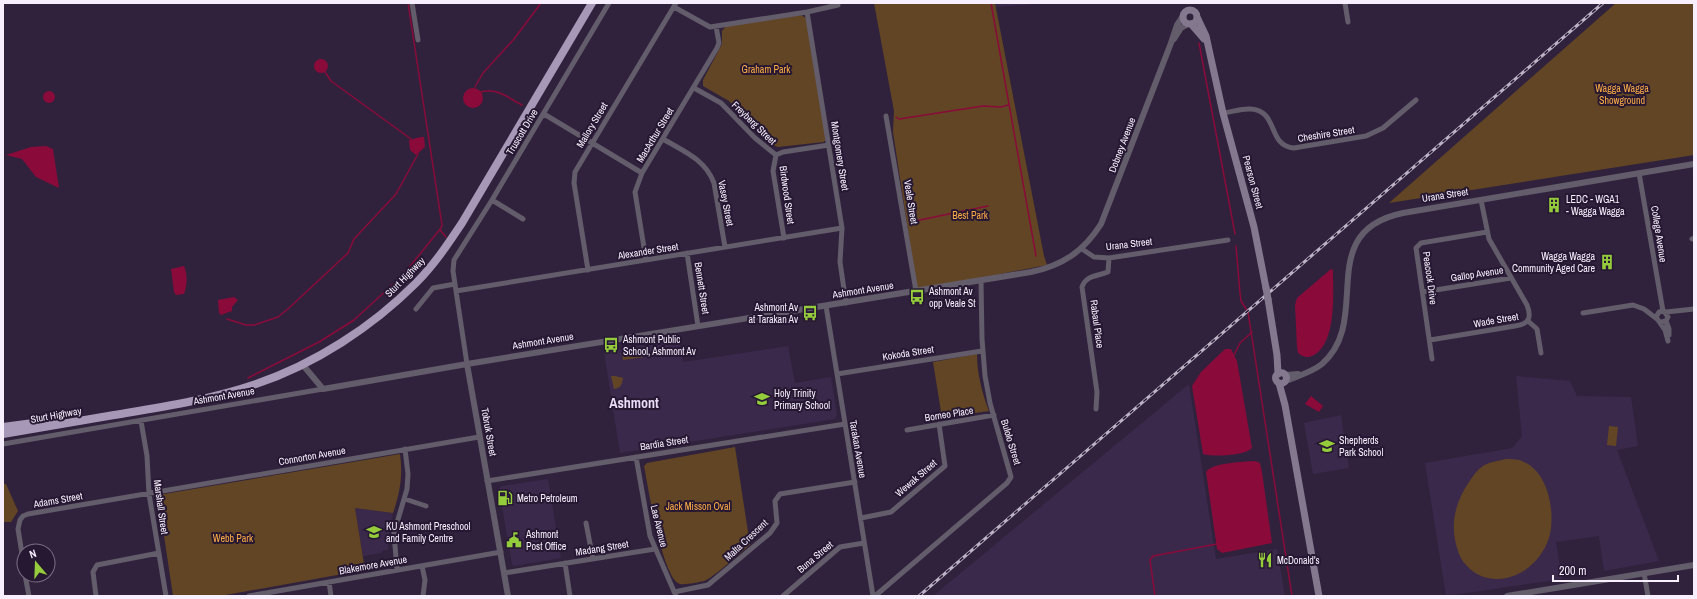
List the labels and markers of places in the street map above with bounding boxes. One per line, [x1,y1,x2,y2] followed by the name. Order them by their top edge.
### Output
[1566,193,1625,218] place label: LEDC - WGA1 - Wagga Wagga
[1545,196,1563,214] building icon: LEDC - WGA1 - Wagga Wagga
[1512,250,1595,275] place label: Wagga Wagga Community Aged Care
[1598,253,1616,271] building icon: Wagga Wagga Community Aged Care
[928,285,976,310] place label: Ashmont Av opp Veale St
[908,288,926,306] bus stop icon: Ashmont Av opp Veale St
[748,301,799,326] place label: Ashmont Av at Tarakan Av
[801,304,819,322] bus stop icon: Ashmont Av at Tarakan Av
[622,333,697,358] place label: Ashmont Public School, Ashmont Av
[602,336,620,354] bus stop icon: Ashmont Public School, Ashmont Av
[774,387,830,412] place label: Holy Trinity Primary School
[753,390,771,408] school or university icon: Holy Trinity Primary School
[1339,434,1383,459] place label: Shepherds Park School
[1318,437,1336,455] school or university icon: Shepherds Park School
[496,489,514,507] fuel station icon: Metro Petroleum
[517,492,578,505] place label: Metro Petroleum
[386,520,470,545] place label: KU Ashmont Preschool and Family Centre
[365,523,383,541] school or university icon: KU Ashmont Preschool and Family Centre
[525,528,567,553] place label: Ashmont Post Office
[505,531,523,549] public building icon: Ashmont Post Office
[1256,551,1274,569] restaurant icon: McDonald's
[1277,554,1320,567] place label: McDonald's

